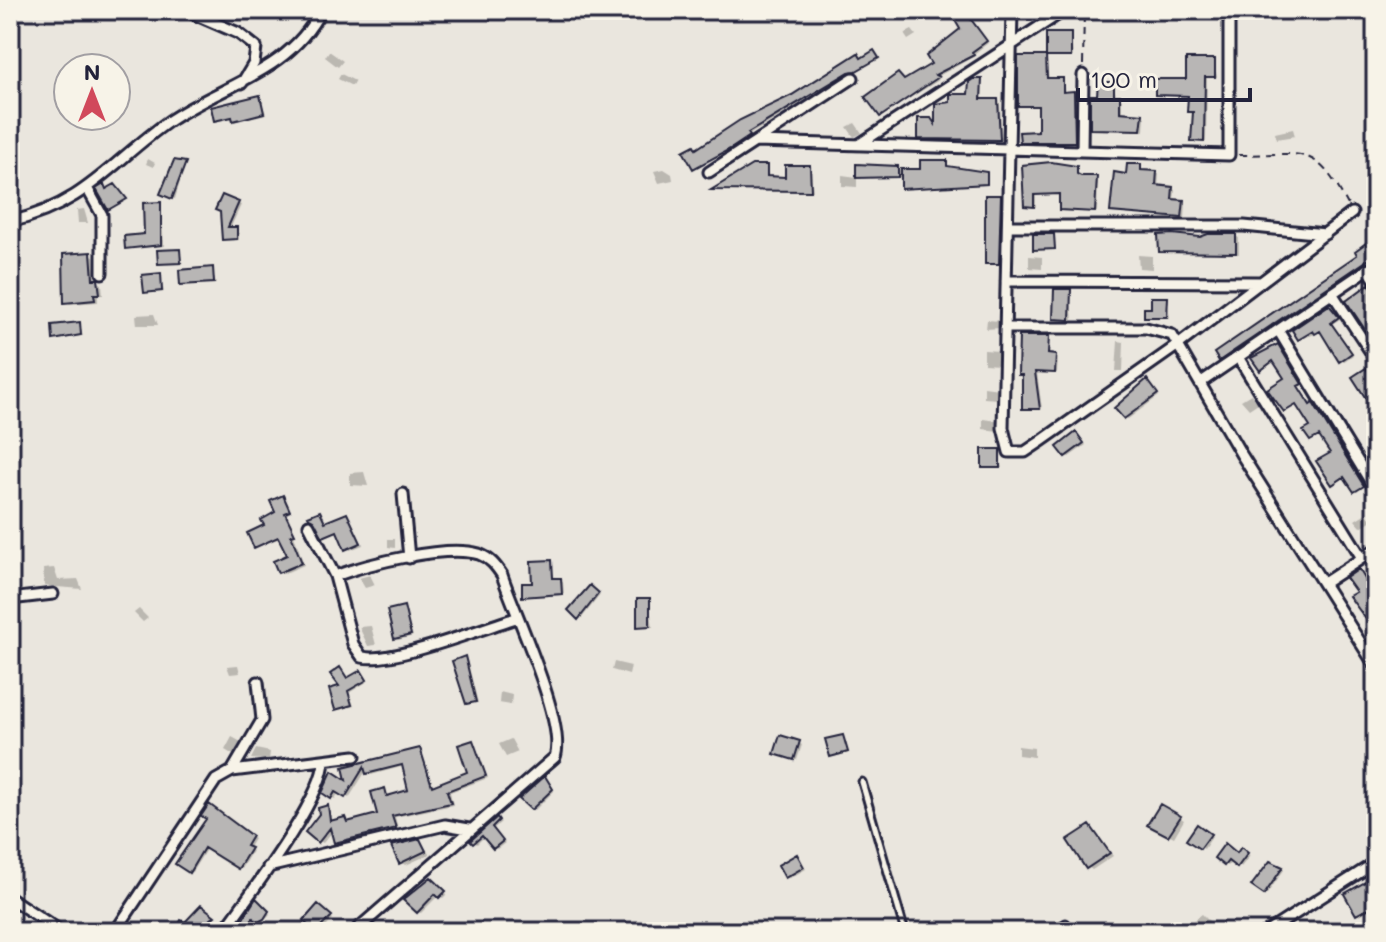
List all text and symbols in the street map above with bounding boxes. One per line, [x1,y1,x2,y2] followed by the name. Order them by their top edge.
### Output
[52,52,132,132] north arrow
[1078,52,1250,102] scale bar
[84,57,100,86] text: N
[1090,63,1157,94] text: 100 m

